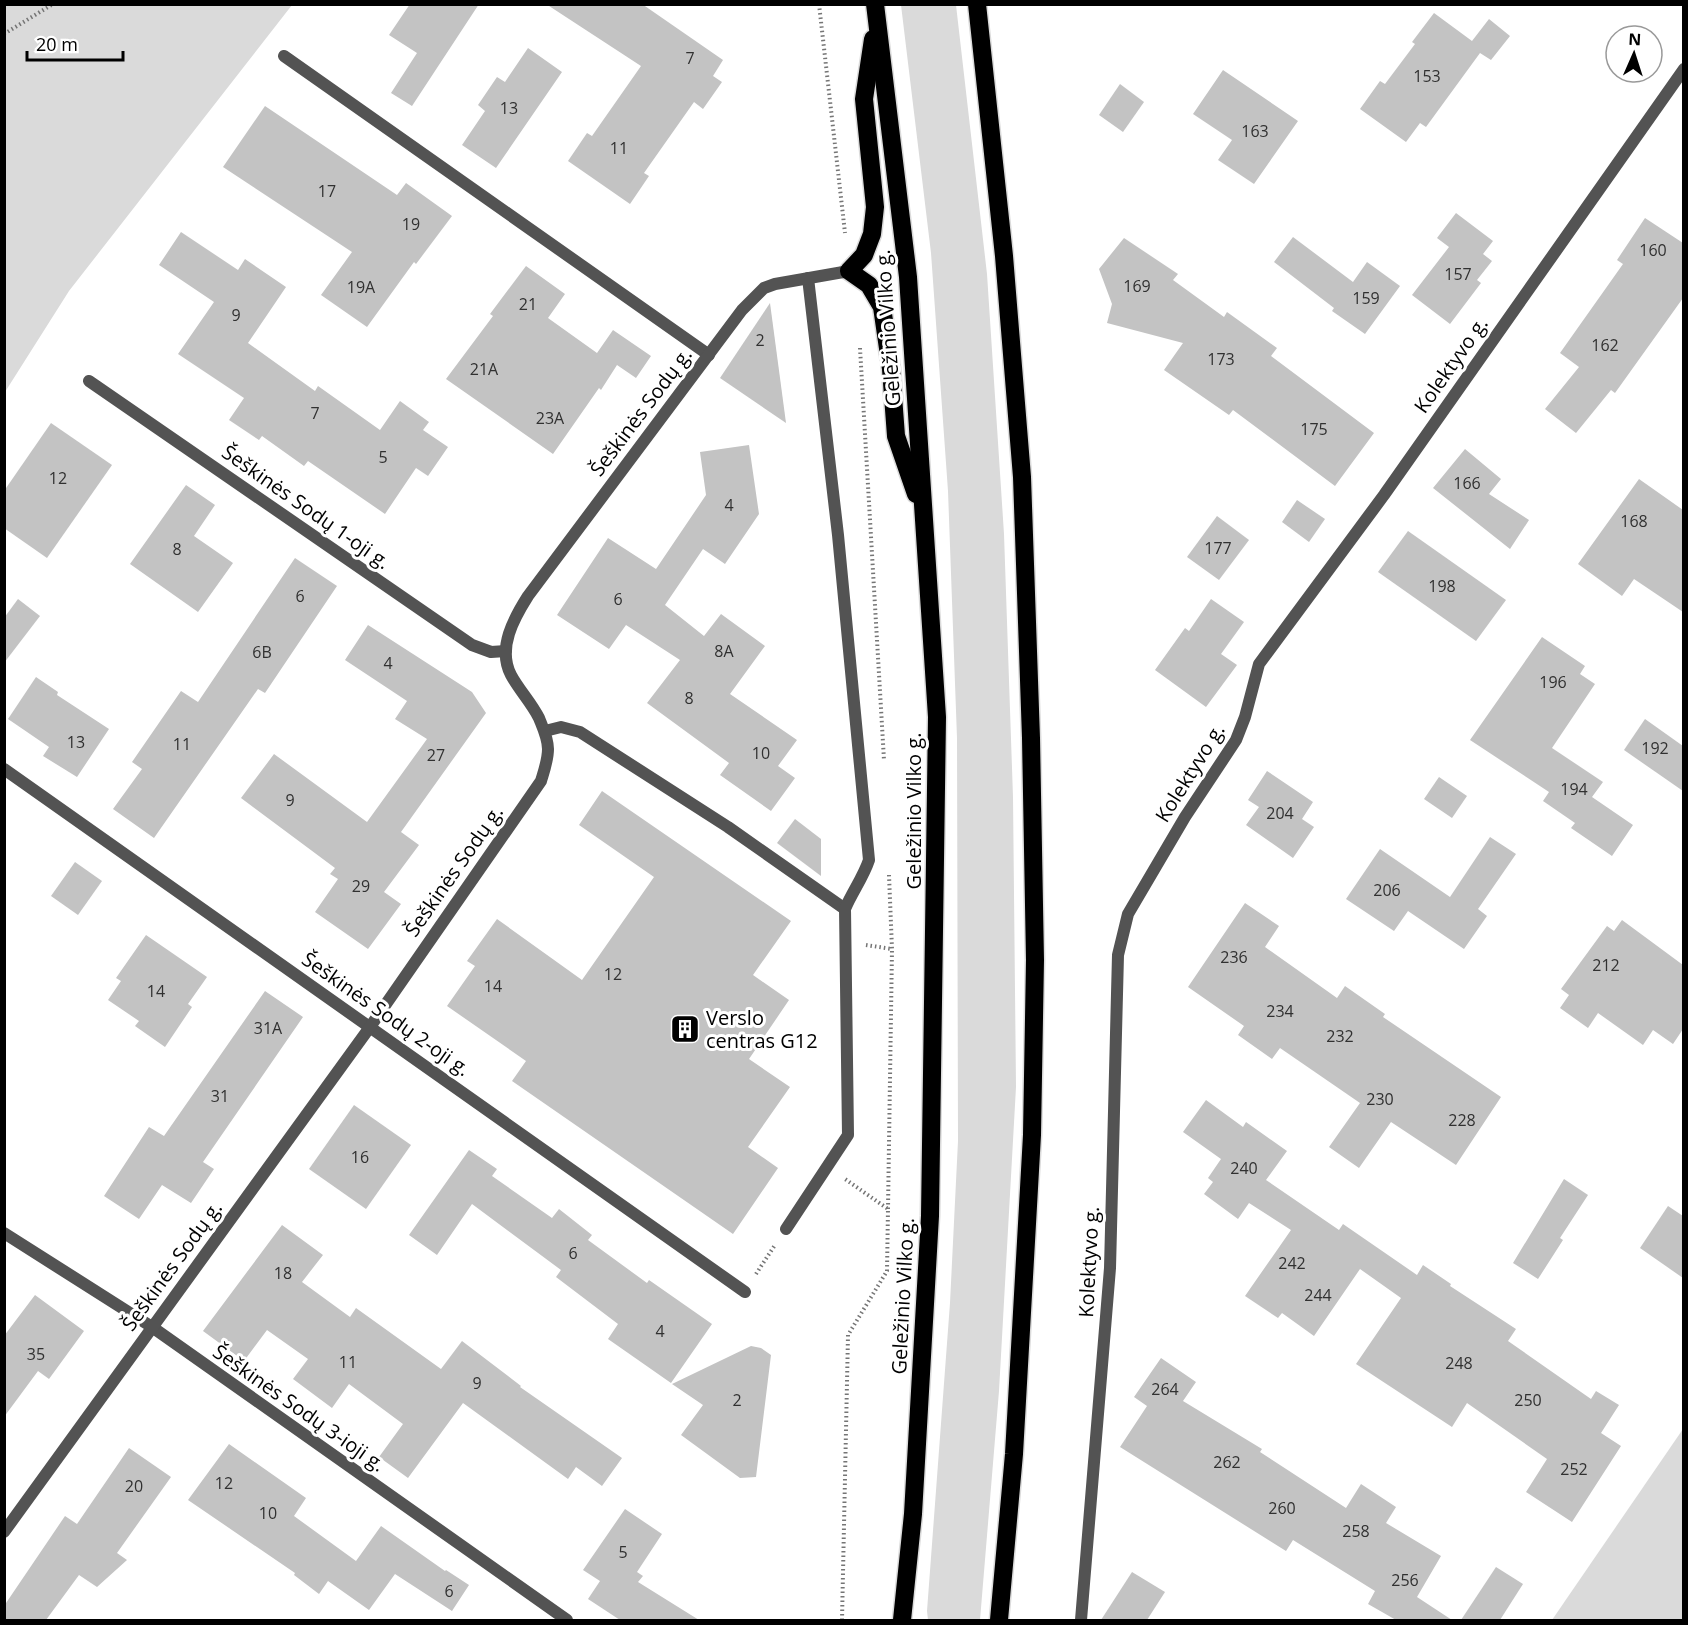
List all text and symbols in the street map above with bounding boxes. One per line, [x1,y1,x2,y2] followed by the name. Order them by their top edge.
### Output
[27,24,123,62] scale bar
[1604,24,1664,84] north arrow
[1628,28,1642,50] text: N
[36,32,78,56] text: 20 m
[685,47,695,69] house number: 7
[1413,65,1441,87] house number: 153
[500,97,518,119] house number: 13
[1241,120,1269,142] house number: 163
[610,137,628,159] house number: 11
[318,180,336,202] house number: 17
[402,213,420,235] house number: 19
[1639,239,1667,261] house number: 160
[869,249,906,407] street label: Geležinio Vilko g.
[1444,263,1472,285] house number: 157
[1123,275,1151,297] house number: 169
[347,276,376,298] house number: 19A
[1352,287,1380,309] house number: 159
[519,293,537,315] house number: 21
[231,304,241,326] house number: 9
[1408,311,1494,418] street label: Kolektyvo g.
[755,329,765,351] house number: 2
[1591,334,1619,356] house number: 162
[583,342,698,481] street label: Šeškinės Sodų g.
[1207,348,1235,370] house number: 173
[470,358,499,380] house number: 21A
[310,402,320,424] house number: 7
[536,407,565,429] house number: 23A
[1300,418,1328,440] house number: 175
[217,438,396,575] street label: Šeškinės Sodų 1-oji g.
[378,446,388,468] house number: 5
[49,467,67,489] house number: 12
[1453,472,1481,494] house number: 166
[724,494,734,516] house number: 4
[1620,510,1648,532] house number: 168
[1204,537,1232,559] house number: 177
[172,538,182,560] house number: 8
[1428,575,1456,597] house number: 198
[295,585,305,607] house number: 6
[613,588,623,610] house number: 6
[714,640,735,662] house number: 8A
[252,641,272,663] house number: 6B
[383,652,393,674] house number: 4
[1539,671,1567,693] house number: 196
[684,687,694,709] house number: 8
[1149,718,1231,827] street label: Kolektyvo g.
[67,731,85,753] house number: 13
[173,733,191,755] house number: 11
[900,733,927,889] street label: Geležinio Vilko g.
[1641,737,1669,759] house number: 192
[752,742,770,764] house number: 10
[427,744,445,766] house number: 27
[1560,778,1588,800] house number: 194
[285,789,295,811] house number: 9
[398,800,509,942] street label: Šeškinės Sodų g.
[1266,802,1294,824] house number: 204
[352,875,370,897] house number: 29
[1373,879,1401,901] house number: 206
[297,945,476,1082] street label: Šeškinės Sodų 2-oji g.
[1220,946,1248,968] house number: 236
[1592,954,1620,976] house number: 212
[604,963,622,985] house number: 12
[484,975,502,997] house number: 14
[147,980,165,1002] house number: 14
[1266,1000,1294,1022] house number: 234
[706,1004,818,1054] place label: Verslo centras G12
[669,1013,701,1045] building icon: Verslo centras G12
[254,1017,283,1039] house number: 31A
[1326,1025,1354,1047] house number: 232
[211,1085,229,1107] house number: 31
[1366,1088,1394,1110] house number: 230
[1448,1109,1476,1131] house number: 228
[351,1146,369,1168] house number: 16
[1230,1157,1258,1179] house number: 240
[115,1195,228,1336] street label: Šeškinės Sodų g.
[1072,1206,1105,1318] street label: Kolektyvo g.
[885,1217,920,1375] street label: Geležinio Vilko g.
[568,1242,578,1264] house number: 6
[1278,1252,1306,1274] house number: 242
[274,1262,292,1284] house number: 18
[1304,1284,1332,1306] house number: 244
[655,1320,665,1342] house number: 4
[208,1338,391,1477] street label: Šeškinės Sodų 3-ioji g.
[27,1343,45,1365] house number: 35
[339,1351,357,1373] house number: 11
[1445,1352,1473,1374] house number: 248
[472,1372,482,1394] house number: 9
[1151,1378,1179,1400] house number: 264
[732,1389,742,1411] house number: 2
[1514,1389,1542,1411] house number: 250
[1213,1451,1241,1473] house number: 262
[1560,1458,1588,1480] house number: 252
[215,1472,233,1494] house number: 12
[125,1475,143,1497] house number: 20
[1268,1497,1296,1519] house number: 260
[259,1502,277,1524] house number: 10
[1342,1520,1370,1542] house number: 258
[618,1541,628,1563] house number: 5
[1391,1569,1419,1591] house number: 256
[444,1580,454,1602] house number: 6

